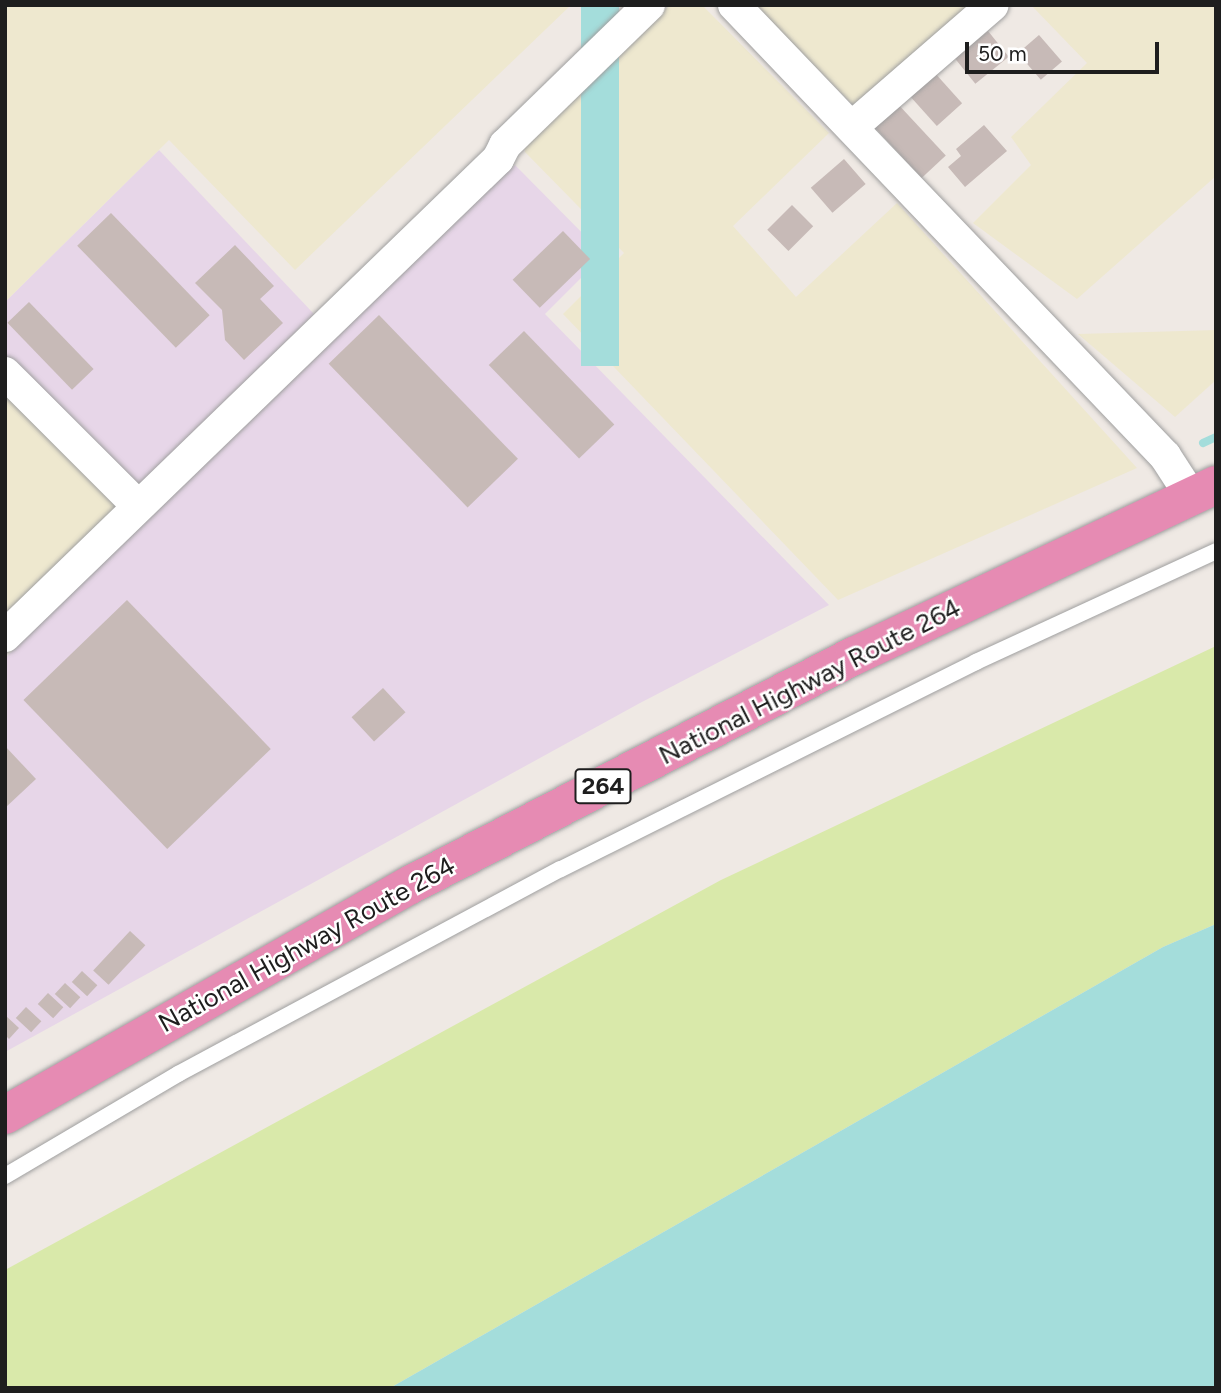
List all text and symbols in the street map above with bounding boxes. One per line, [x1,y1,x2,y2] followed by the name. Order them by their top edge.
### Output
[969,28,1163,72] scale bar
[978,41,1027,66] text: 50 m
[654,592,966,772] street label: National Highway Route 264
[573,766,633,806] road number: 264
[153,850,461,1040] street label: National Highway Route 264

